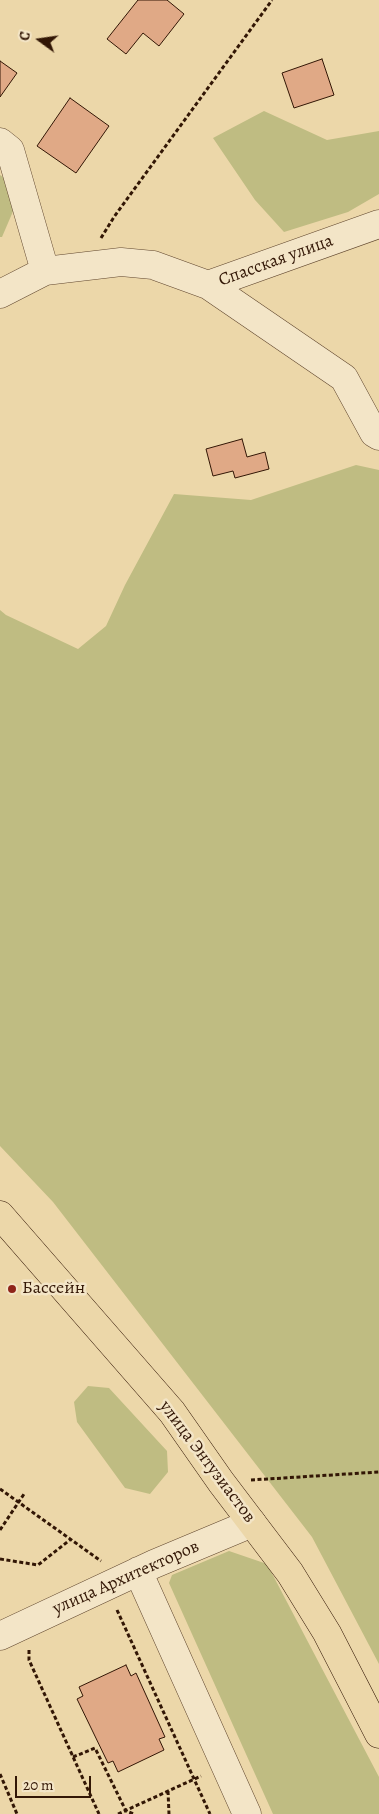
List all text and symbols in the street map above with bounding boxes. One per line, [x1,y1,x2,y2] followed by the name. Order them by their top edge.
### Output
[15,15,65,65] north arrow
[15,30,35,43] text: С
[216,230,336,292] street label: Спасская улица
[22,1278,85,1300] place label: Бассейн
[6,1283,18,1295] marker: Бассейн
[154,1397,260,1527] street label: улица Энтузиастов
[49,1536,203,1620] street label: улица Архитекторов
[18,1766,94,1798] scale bar
[23,1775,54,1795] text: 20 m

